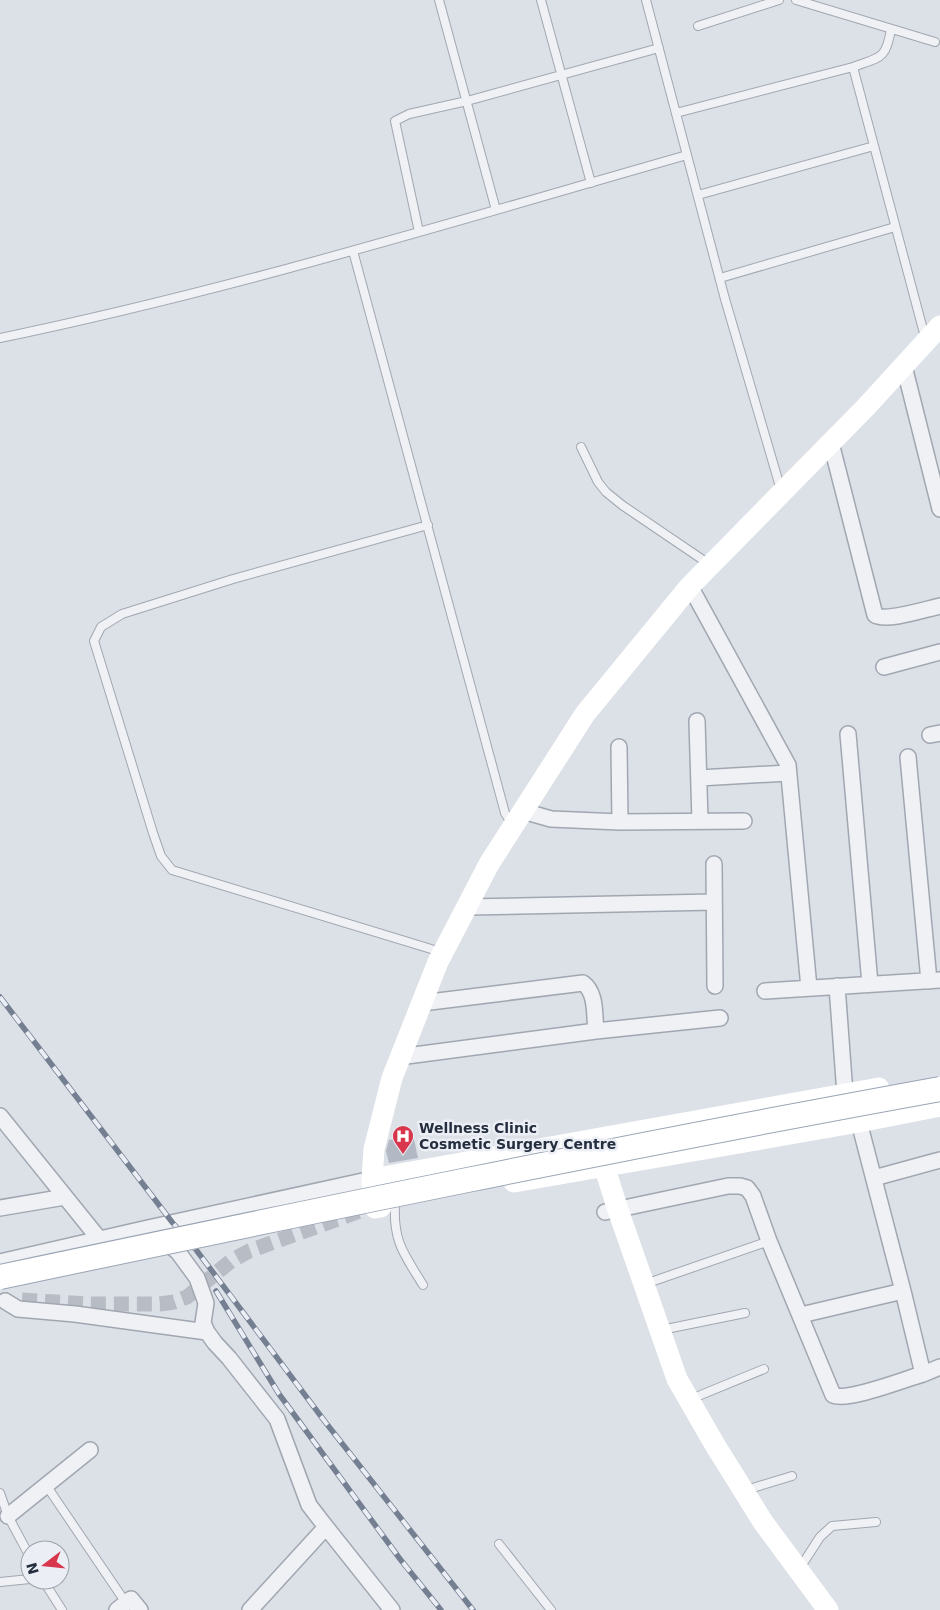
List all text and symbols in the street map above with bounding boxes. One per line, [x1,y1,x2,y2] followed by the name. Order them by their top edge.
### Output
[419,1120,616,1152] place label: Wellness Clinic Cosmetic Surgery Centre
[391,1124,415,1155] hospital icon: Wellness Clinic Cosmetic Surgery Centre
[20,1540,70,1590] north arrow
[23,1561,42,1576] text: N

